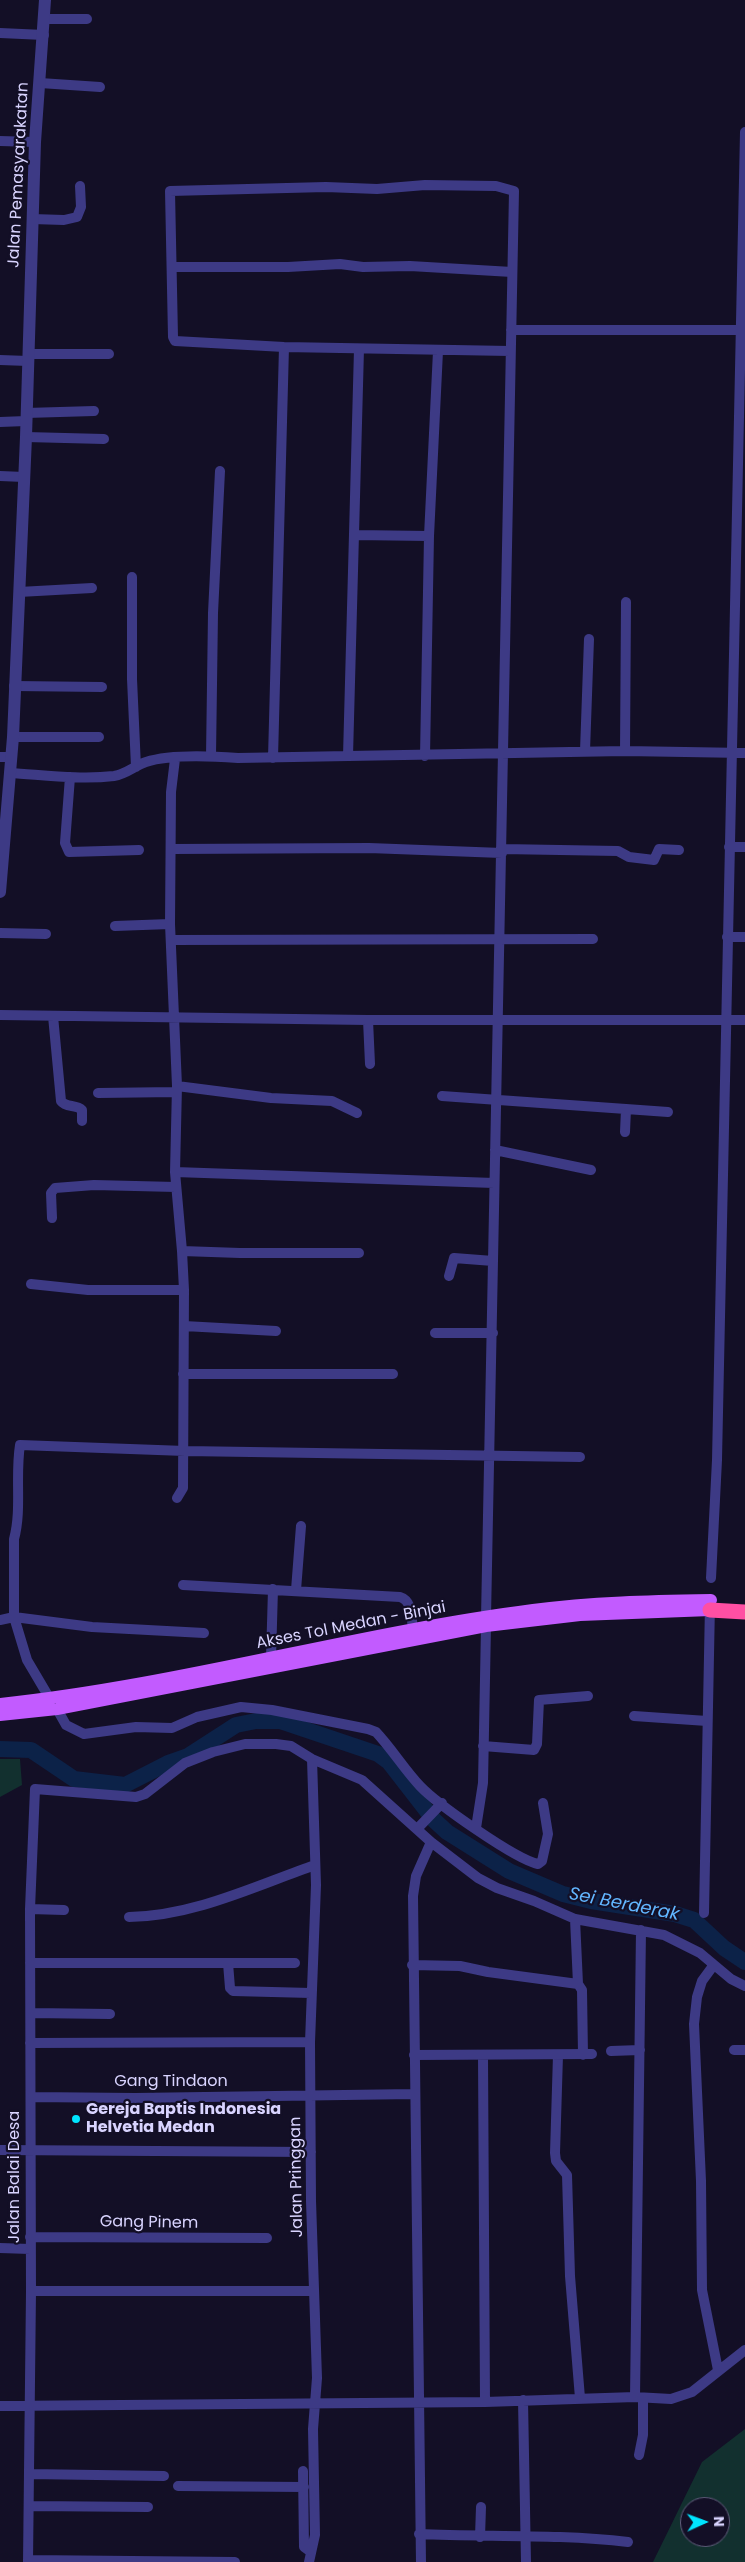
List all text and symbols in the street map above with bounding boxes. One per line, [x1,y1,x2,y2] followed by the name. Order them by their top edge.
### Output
[5,82,33,268] street label: Jalan Pemasyarakatan
[255,1598,447,1654] street label: Akses Tol Medan - Binjai
[567,1884,681,1926] water label: Sei Berderak
[114,2072,228,2092] street label: Gang Tindaon
[86,2100,281,2138] place label: Gereja Baptis Indonesia Helvetia Medan
[5,2111,25,2243] street label: Jalan Balai Desa
[70,2113,82,2125] marker: Gereja Baptis Indonesia Helvetia Medan
[286,2117,308,2237] street label: Jalan Pringgan
[100,2213,198,2233] street label: Gang Pinem
[680,2497,730,2547] north arrow
[709,2516,729,2527] text: N

